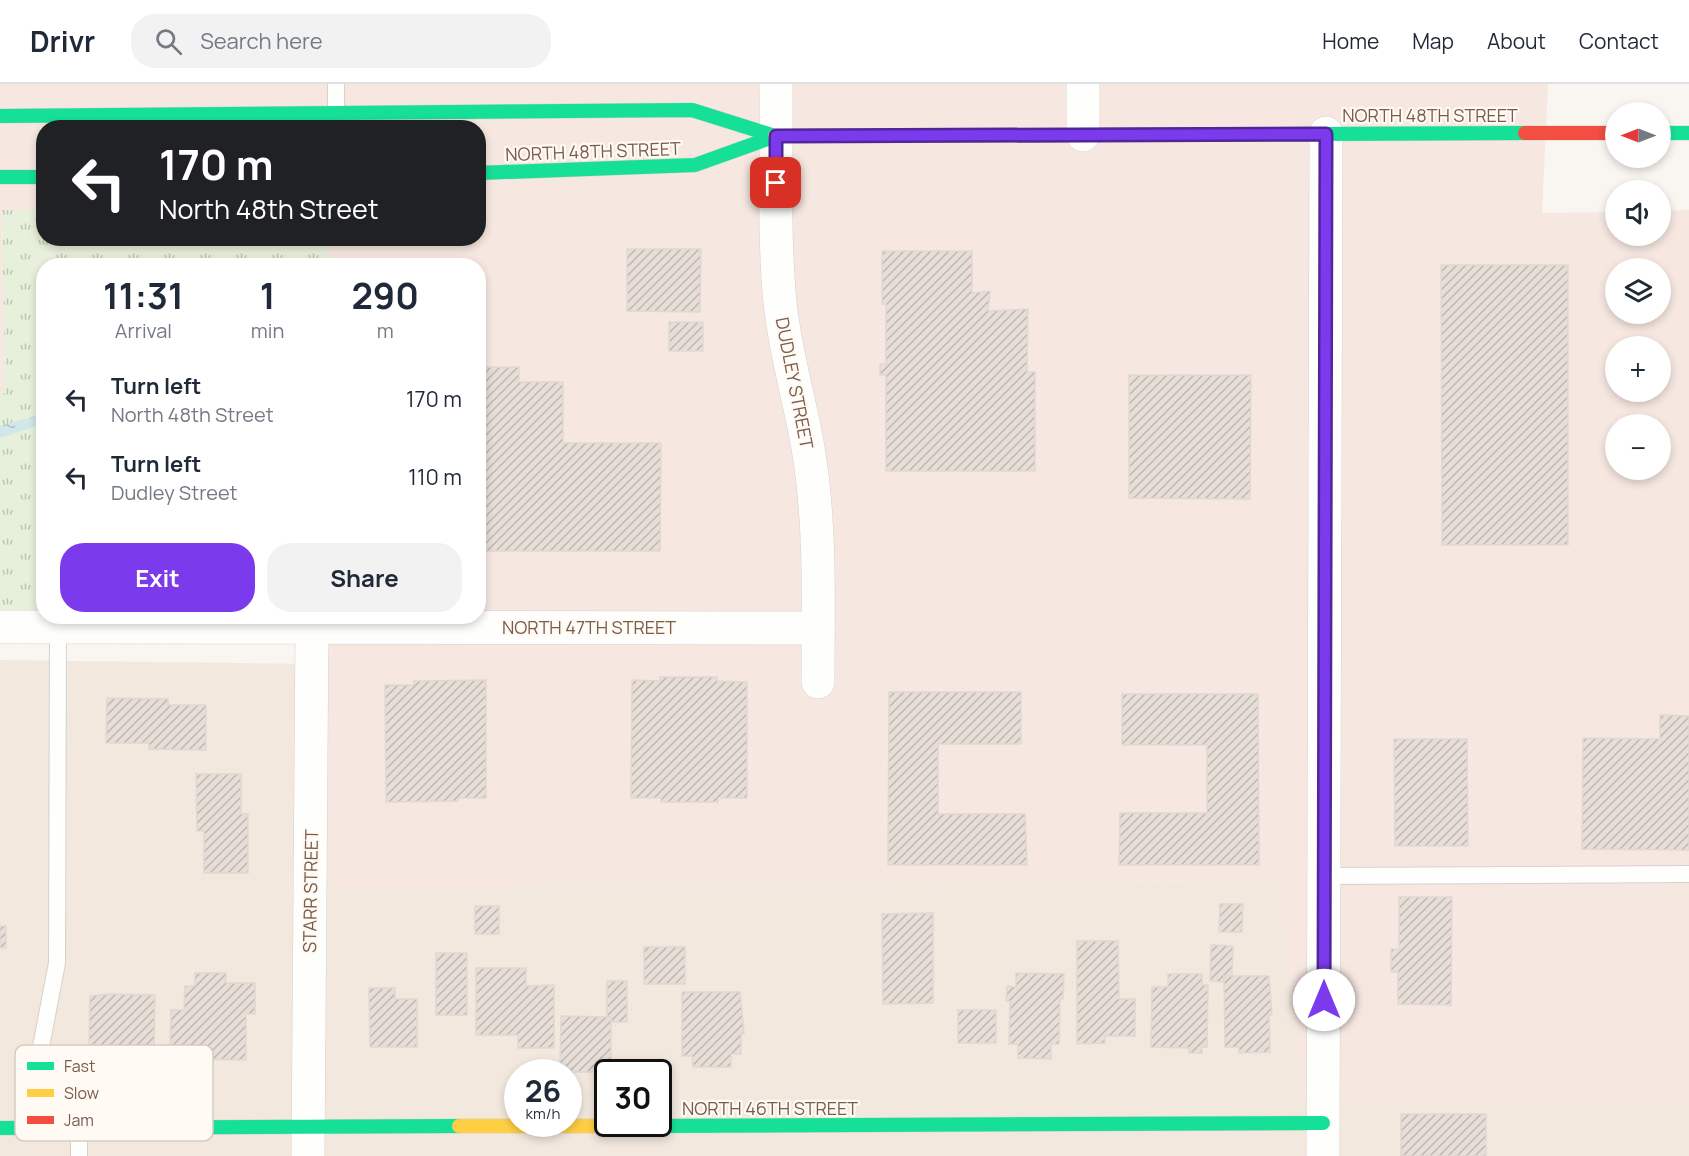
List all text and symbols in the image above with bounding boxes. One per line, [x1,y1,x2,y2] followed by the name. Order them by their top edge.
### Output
[131,14,551,68] search box
[30,22,95,60] text: Drivr
[152,25,185,58] icon: search
[200,26,323,56] text: Search here
[1322,27,1379,55] text: Home
[1412,27,1454,55] text: Map
[1487,27,1546,55] text: About
[1579,27,1659,55] text: Contact
[1605,102,1671,168] north arrow
[1605,102,1671,480] map controls
[1342,103,1518,127] street label: NORTH 48TH STREET
[159,135,274,193] text: 170 m
[505,136,681,166] street label: NORTH 48TH STREET
[60,144,138,222] icon: left
[750,157,801,208] pin
[759,166,792,199] icon: arrive
[1605,180,1671,246] button: sound
[159,190,379,227] text: North 48th Street
[1605,258,1671,324] button: layers
[103,271,184,320] text: 11:31
[260,271,275,320] text: 1
[351,271,419,320] text: 290
[770,315,820,451] street label: DUDLEY STREET
[115,317,172,344] text: Arrival
[251,317,284,344] text: min
[377,317,394,344] text: m
[1605,336,1671,402] button: +
[111,371,201,401] text: Turn left
[60,383,93,416] icon: left
[406,384,462,414] text: 170 m
[111,401,274,428] text: North 48th Street
[1605,414,1671,480] button: −
[111,449,201,479] text: Turn left
[60,461,93,494] icon: left
[408,462,462,492] text: 110 m
[111,479,238,506] text: Dudley Street
[60,543,255,612] button: Exit
[267,543,462,612] button: Share
[502,615,676,639] street label: NORTH 47TH STREET
[297,829,323,953] street label: STARR STREET
[1292,968,1356,1032] position arrow
[15,1045,213,1141] legend
[64,1055,95,1077] text: Fast
[594,1059,672,1137] speed limit sign: 30
[525,1070,561,1111] text: 26
[64,1082,99,1104] text: Slow
[682,1096,858,1120] street label: NORTH 46TH STREET
[526,1103,560,1124] text: km/h
[64,1109,94,1131] text: Jam

